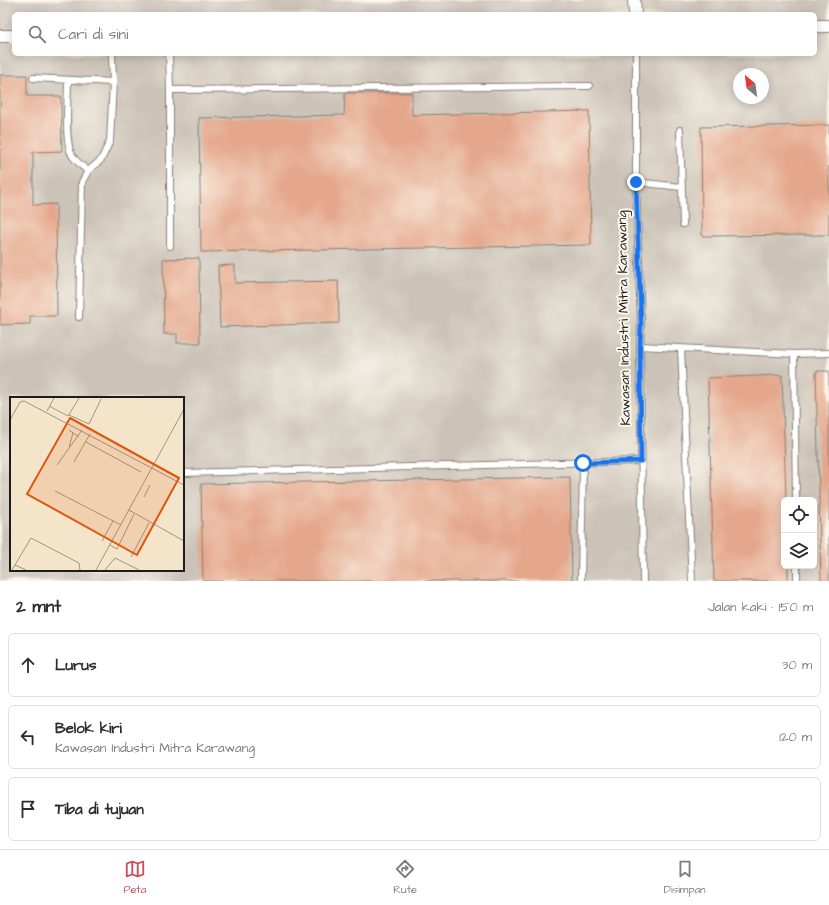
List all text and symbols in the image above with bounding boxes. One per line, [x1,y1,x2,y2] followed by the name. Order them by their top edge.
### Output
[12,12,817,56] search box
[26,23,48,45] icon: search
[58,24,128,45] text: Cari di sini
[733,68,769,104] north arrow
[627,173,645,191] route end
[612,210,636,426] street label: Kawasan Industri Mitra Karawang
[10,397,184,571] inset map
[574,454,592,472] route start
[781,497,817,569] map controls
[781,497,817,533] button: locate
[781,533,817,569] button: layers
[16,595,61,619] text: 2 mnt
[708,598,813,616] text: Jalan kaki · 150 m
[17,654,39,676] icon: ahead
[55,655,96,676] text: Lurus
[782,656,812,674] text: 30 m
[55,718,122,739] text: Belok kiri
[17,726,39,748] icon: left
[779,728,812,746] text: 120 m
[55,739,255,757] text: Kawasan Industri Mitra Karawang
[17,798,39,820] icon: arrive
[55,799,144,820] text: Tiba di tujuan
[123,858,146,897] tab: Peta
[393,858,417,897] tab: Rute
[664,858,706,897] tab: Disimpan

